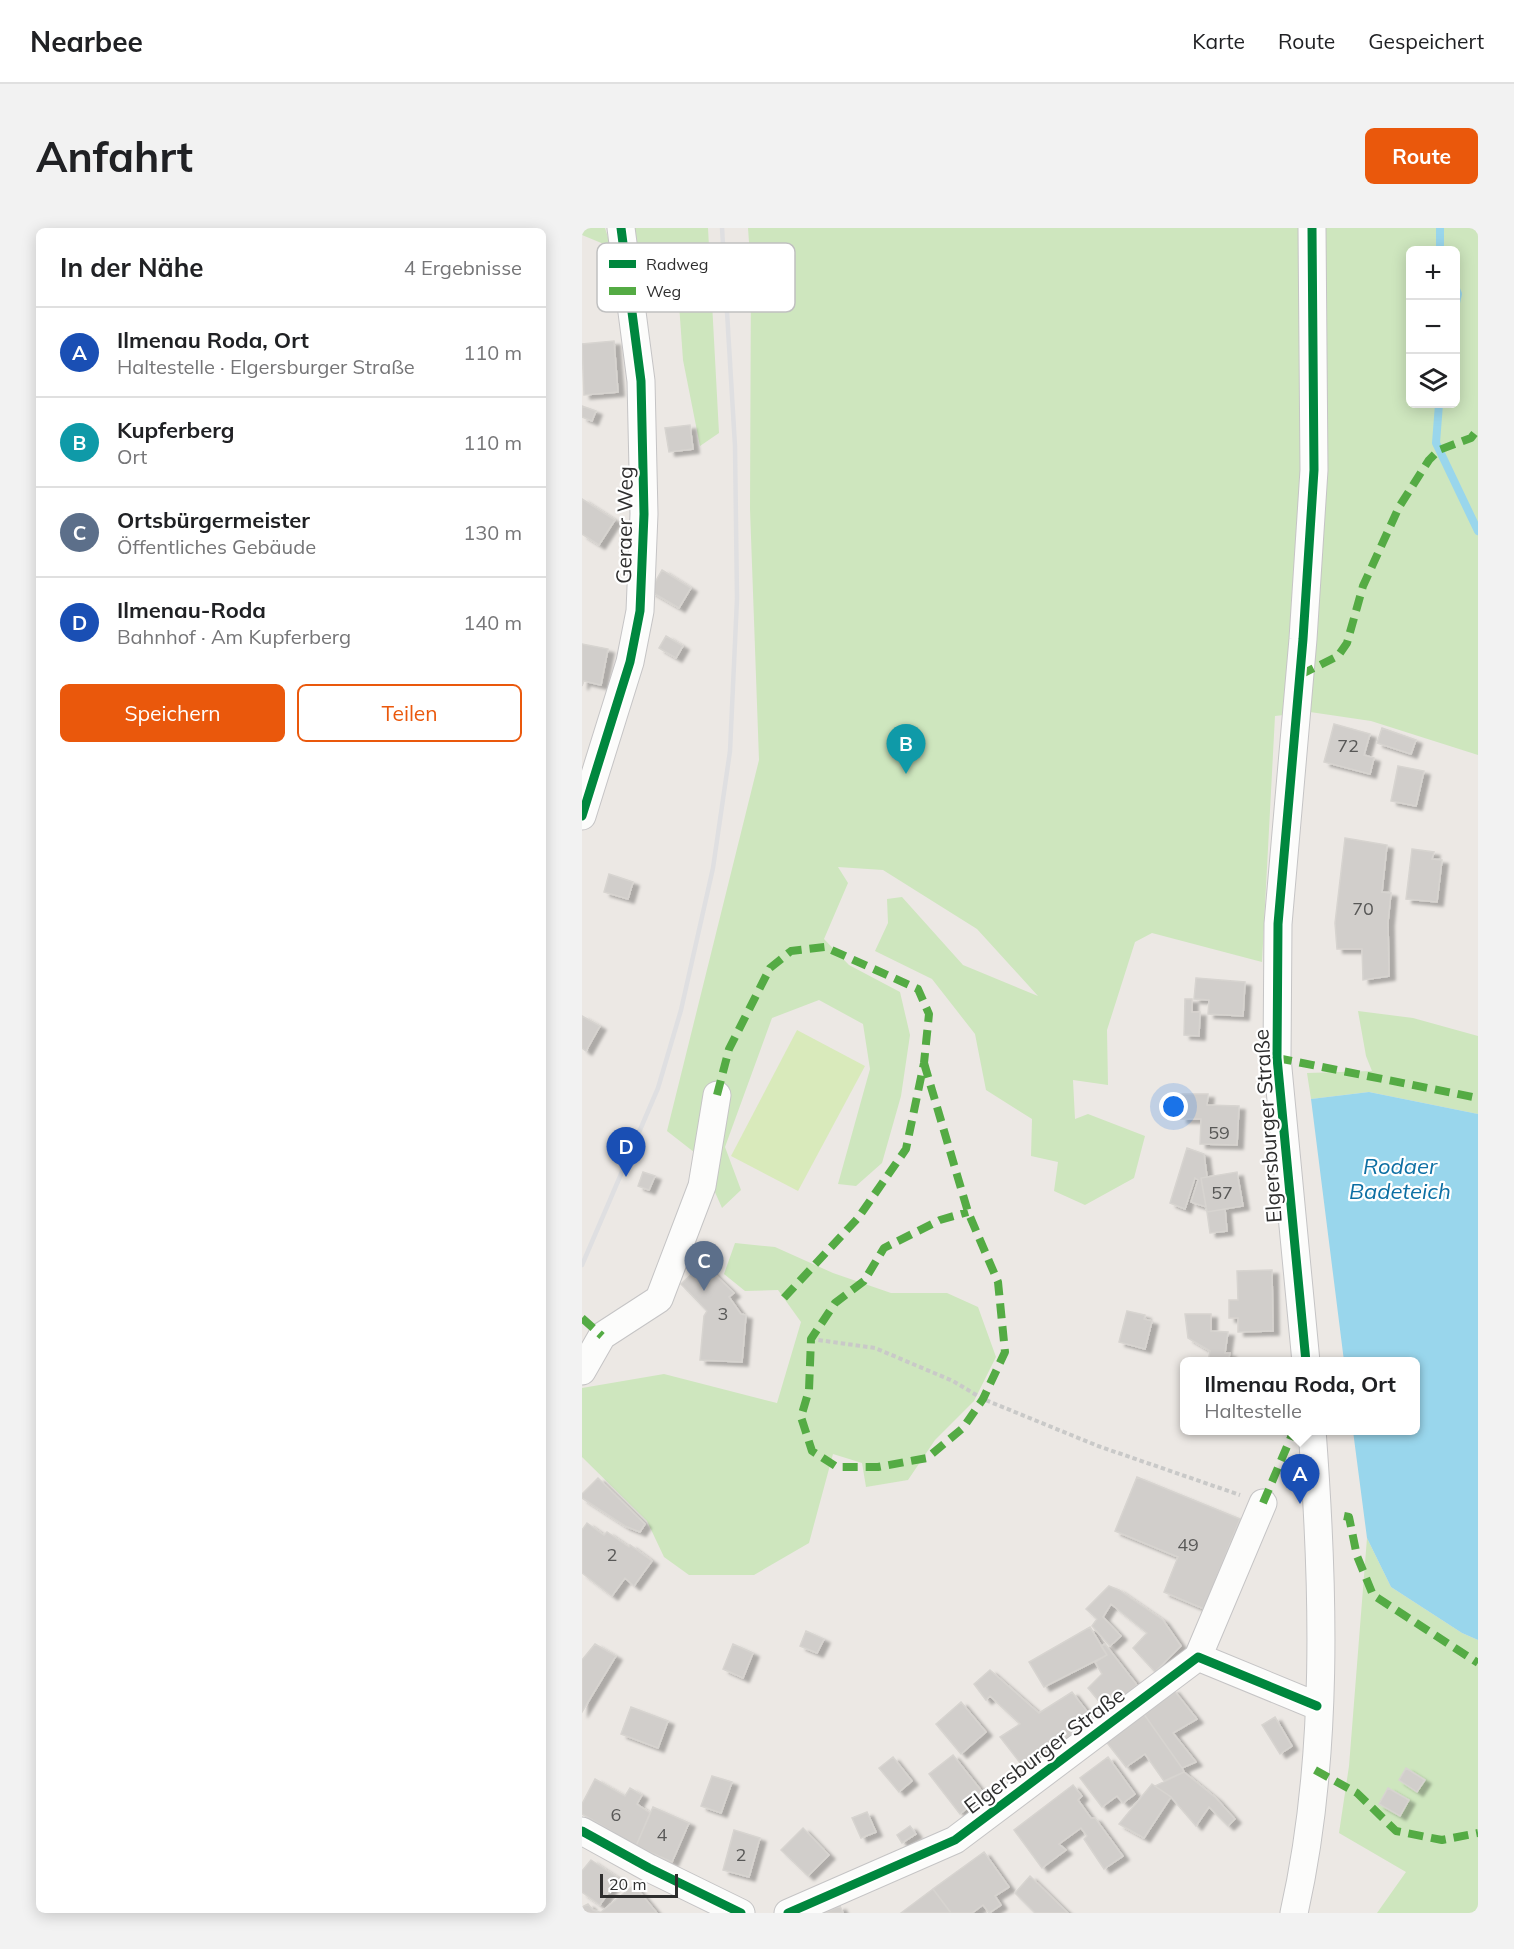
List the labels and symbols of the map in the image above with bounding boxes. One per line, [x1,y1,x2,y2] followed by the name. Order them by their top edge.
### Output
[597,243,795,312] legend
[646,254,708,274] text: Radweg
[646,281,681,301] text: Weg
[610,466,638,584] street label: Geraer Weg
[886,724,926,774] pin: B
[1337,734,1359,757] house number: 72
[1352,897,1374,920] house number: 70
[1247,1028,1287,1224] street label: Elgersburger Straße
[1159,1092,1188,1121] your location
[1208,1121,1230,1144] house number: 59
[606,1128,645,1177] pin: D
[1349,1152,1451,1205] water label: Rodaer Badeteich
[1211,1181,1233,1204] house number: 57
[684,1242,724,1291] pin: C
[718,1302,728,1325] house number: 3
[1280,1454,1320,1504] pin: A
[1177,1533,1199,1556] house number: 49
[607,1543,617,1566] house number: 2
[959,1681,1129,1819] street label: Elgersburger Straße
[611,1803,621,1826] house number: 6
[657,1823,668,1846] house number: 4
[736,1843,746,1866] house number: 2
[600,1871,678,1898] scale bar

